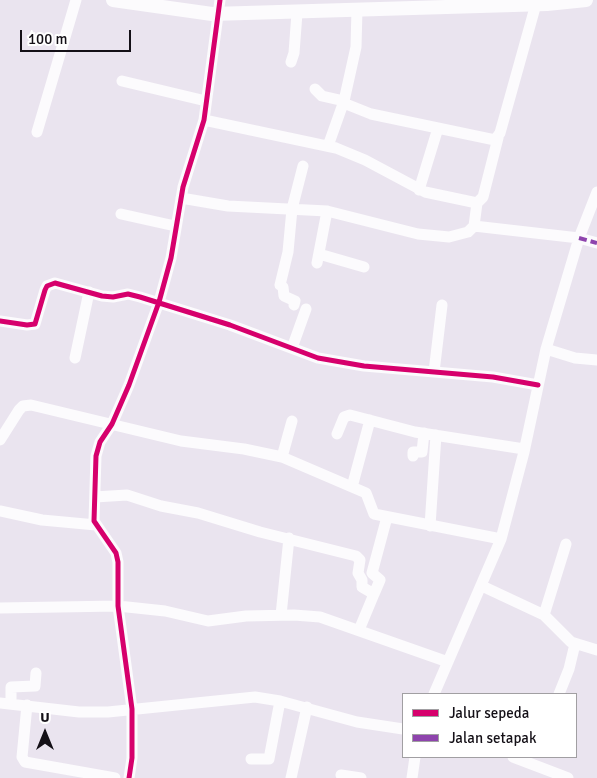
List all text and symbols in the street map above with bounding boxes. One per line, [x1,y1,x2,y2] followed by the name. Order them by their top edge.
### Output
[22,20,134,52] scale bar
[28,30,68,48] text: 100 m
[402,693,577,758] legend
[449,704,529,722] text: Jalur sepeda
[20,708,70,758] north arrow
[40,709,50,726] text: U
[449,729,536,747] text: Jalan setapak

